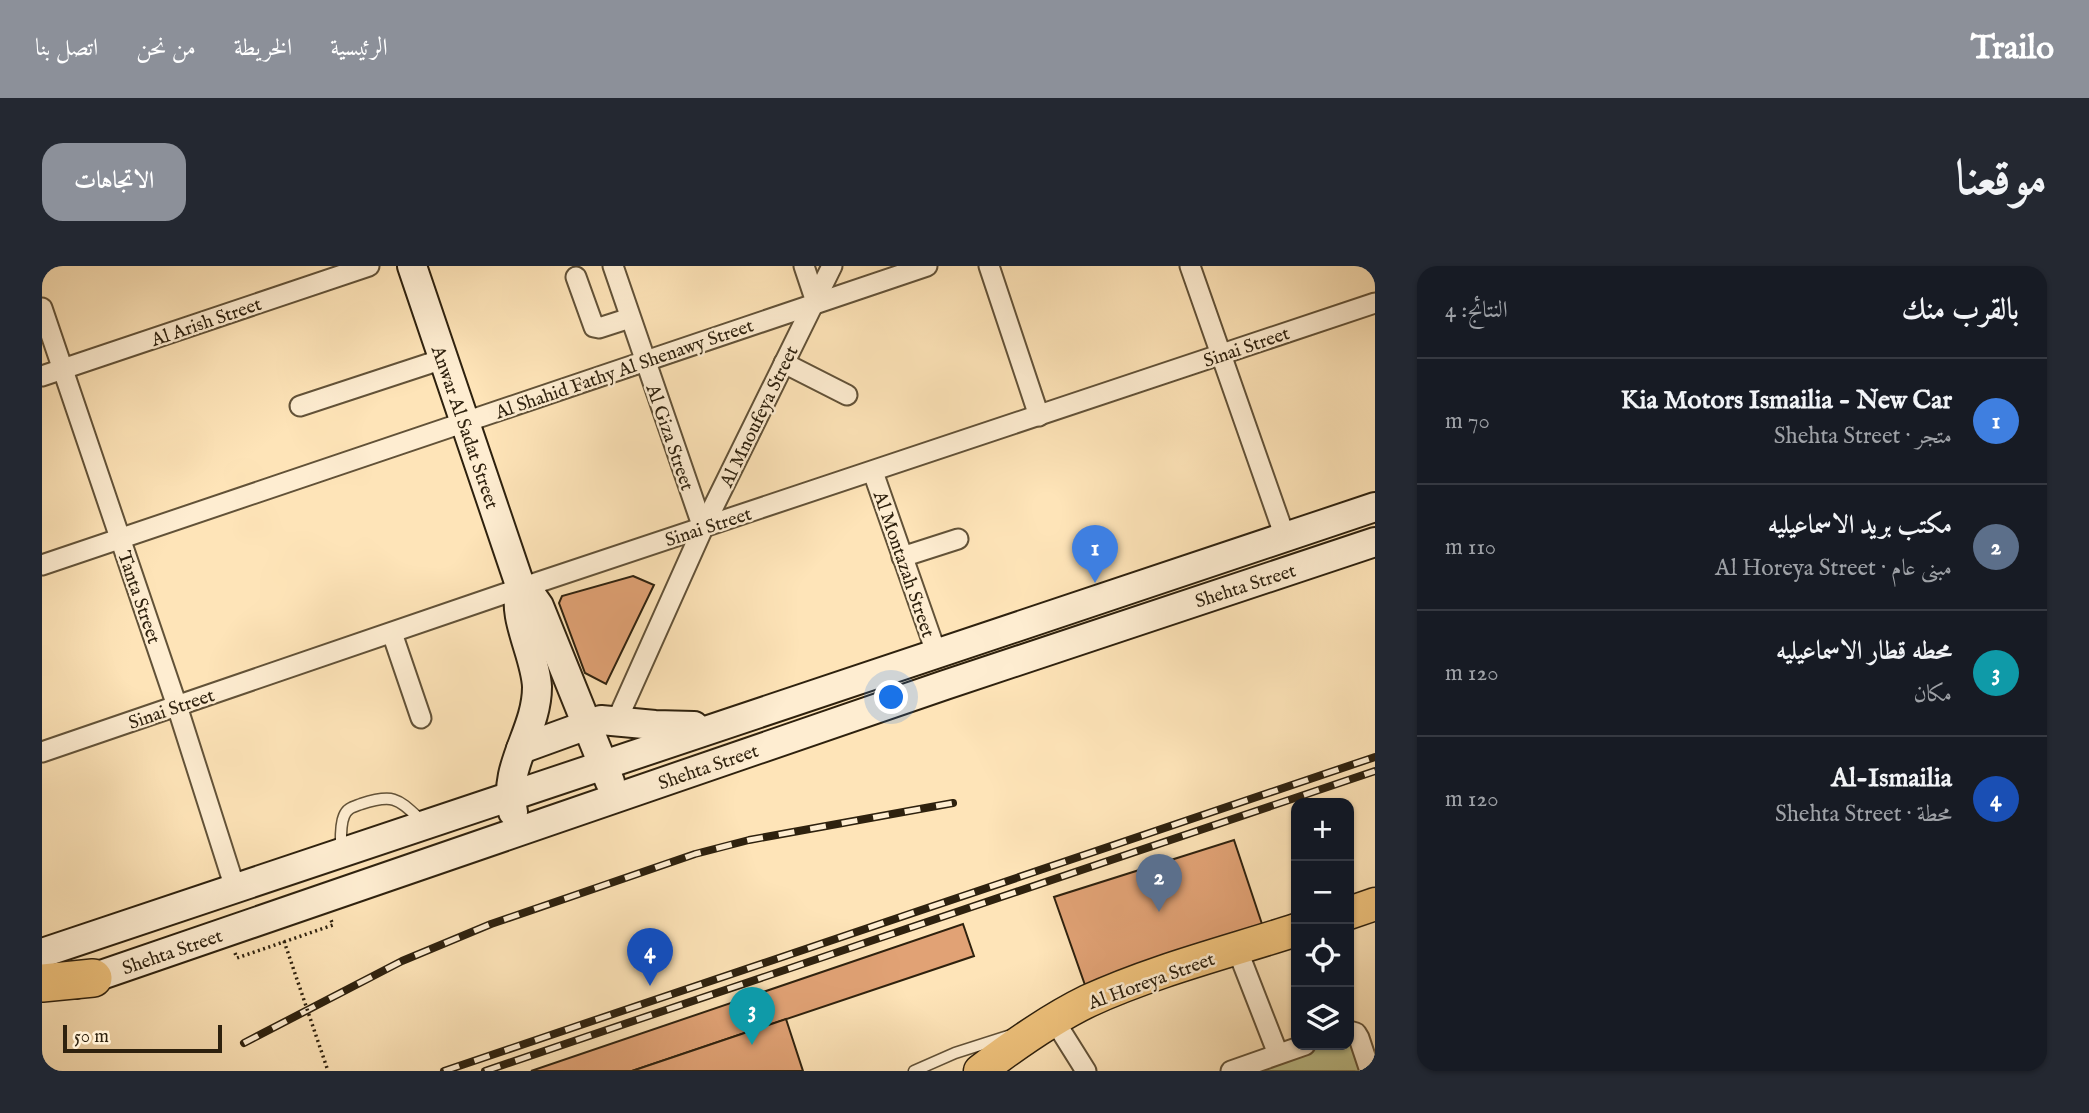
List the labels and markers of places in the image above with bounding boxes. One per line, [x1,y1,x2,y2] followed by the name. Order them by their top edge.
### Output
[1072,525,1118,583] pin: 1
[1136,854,1182,912] pin: 2
[627,928,673,986] pin: 4
[729,987,775,1045] pin: 3

